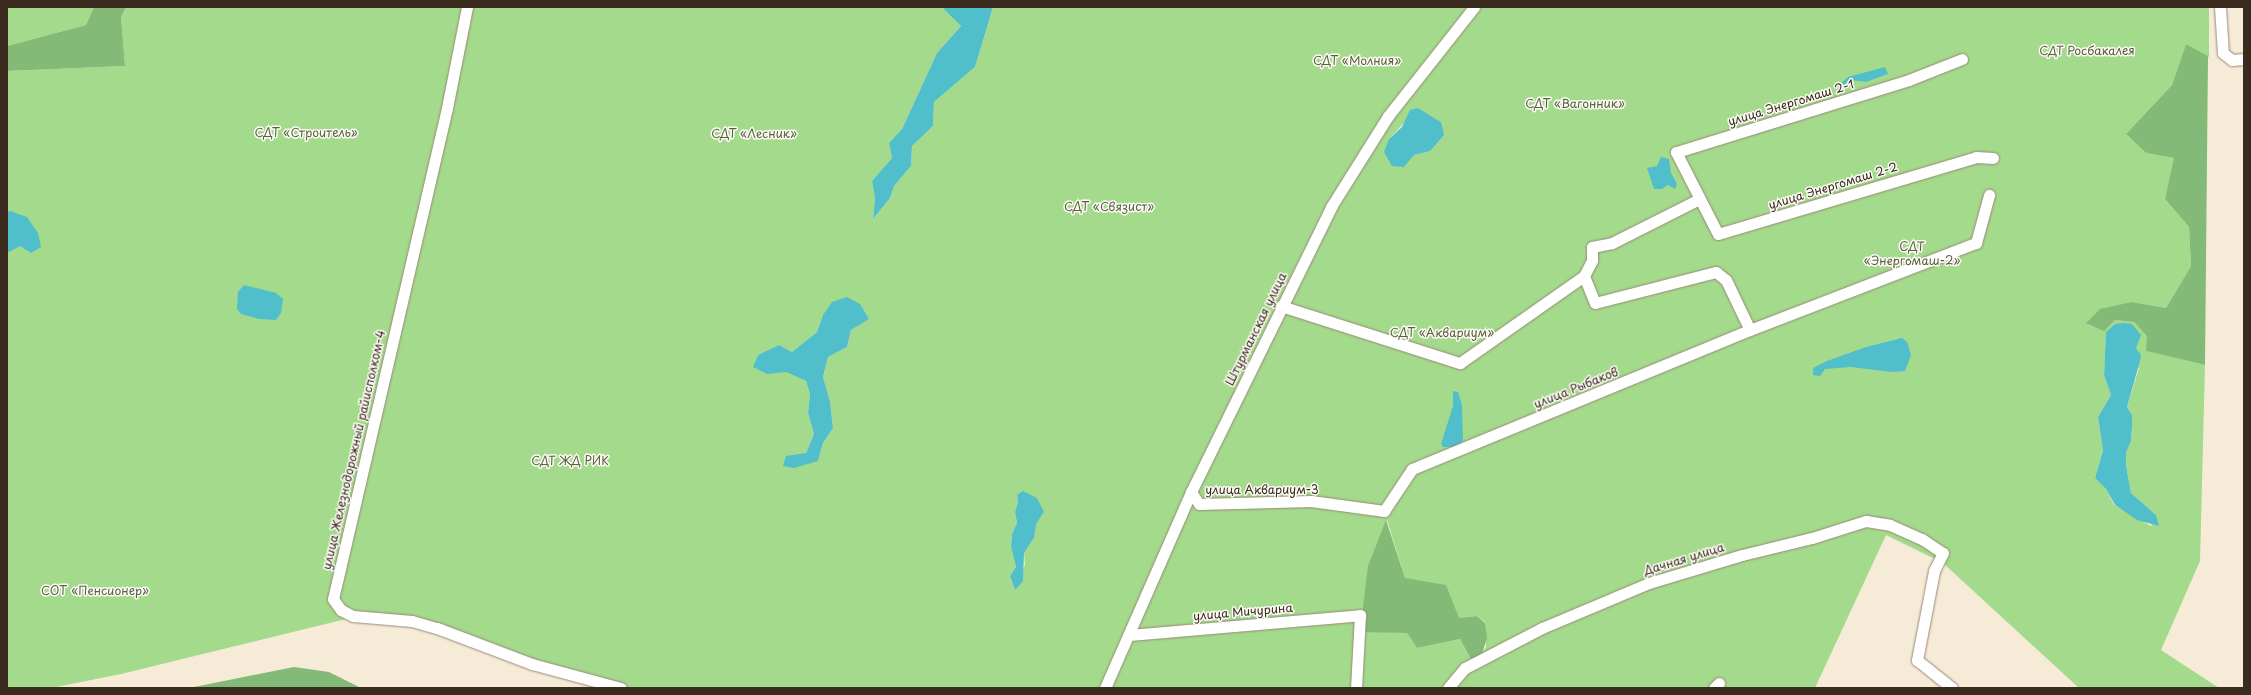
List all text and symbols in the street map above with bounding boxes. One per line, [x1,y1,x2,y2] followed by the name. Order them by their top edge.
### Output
[2038,44,2136,58] park label: СДТ Росбакалея
[1313,54,1401,68] park label: СДТ «Молния»
[1726,77,1856,129] street label: улица Энергомаш 2-1
[1525,97,1625,111] park label: СДТ «Вагонник»
[254,126,358,140] park label: СДТ «Строитель»
[711,127,797,141] park label: СДТ «Лесник»
[1767,159,1899,213] street label: улица Энергомаш 2-2
[1064,200,1154,214] park label: СДТ «Связист»
[1864,240,1960,268] park label: СДТ «Энергомаш-2»
[1222,270,1290,388] street label: Штурманская улица
[1390,326,1494,340] park label: СДТ «Аквариум»
[319,328,389,572] street label: улица Железнодорожный райисполком-4
[1531,364,1621,412] street label: улица Рыбаков
[530,454,610,468] park label: СДТ ЖД РИК
[1205,483,1319,497] street label: улица Аквариум-3
[1642,540,1726,578] street label: Дачная улица
[41,584,149,598] park label: СОТ «Пенсионер»
[1192,600,1294,624] street label: улица Мичурина

